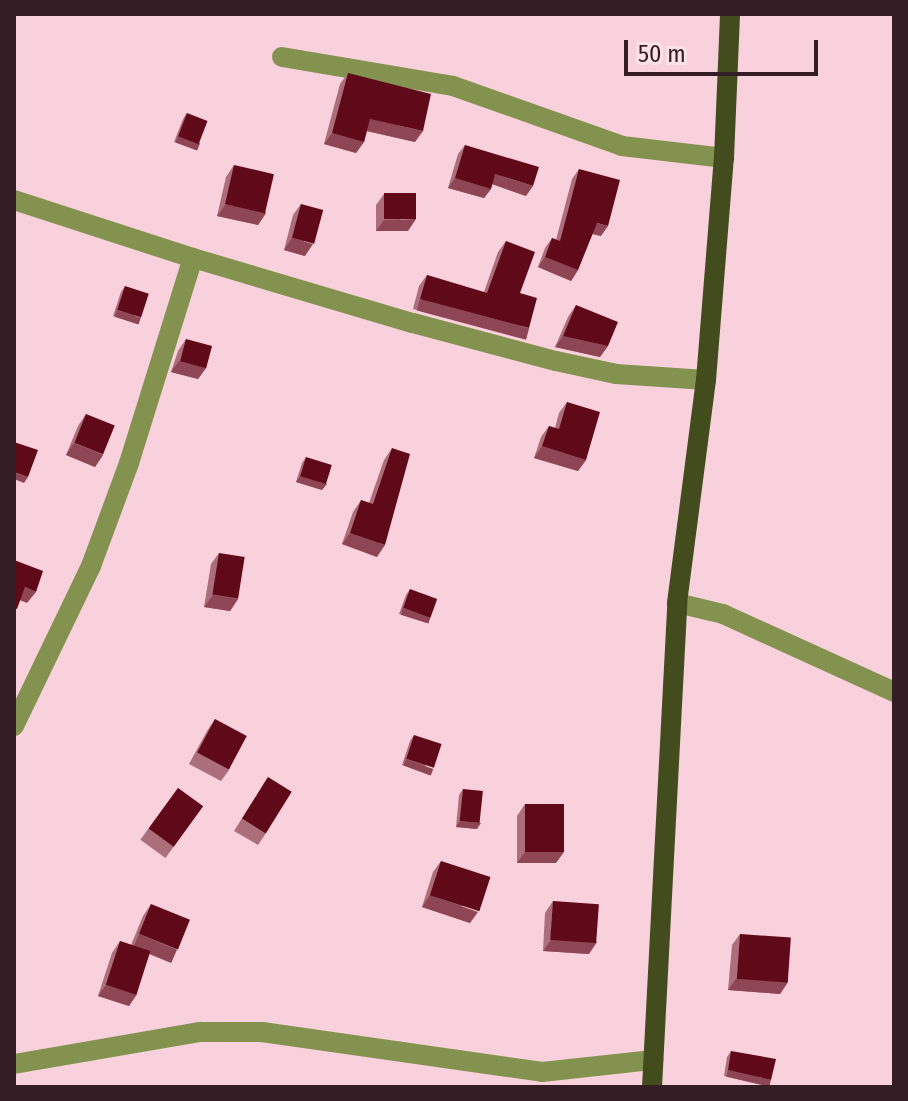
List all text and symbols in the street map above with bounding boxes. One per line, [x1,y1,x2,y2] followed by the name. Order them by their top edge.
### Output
[628,24,822,74] scale bar
[638,40,686,68] text: 50 m

